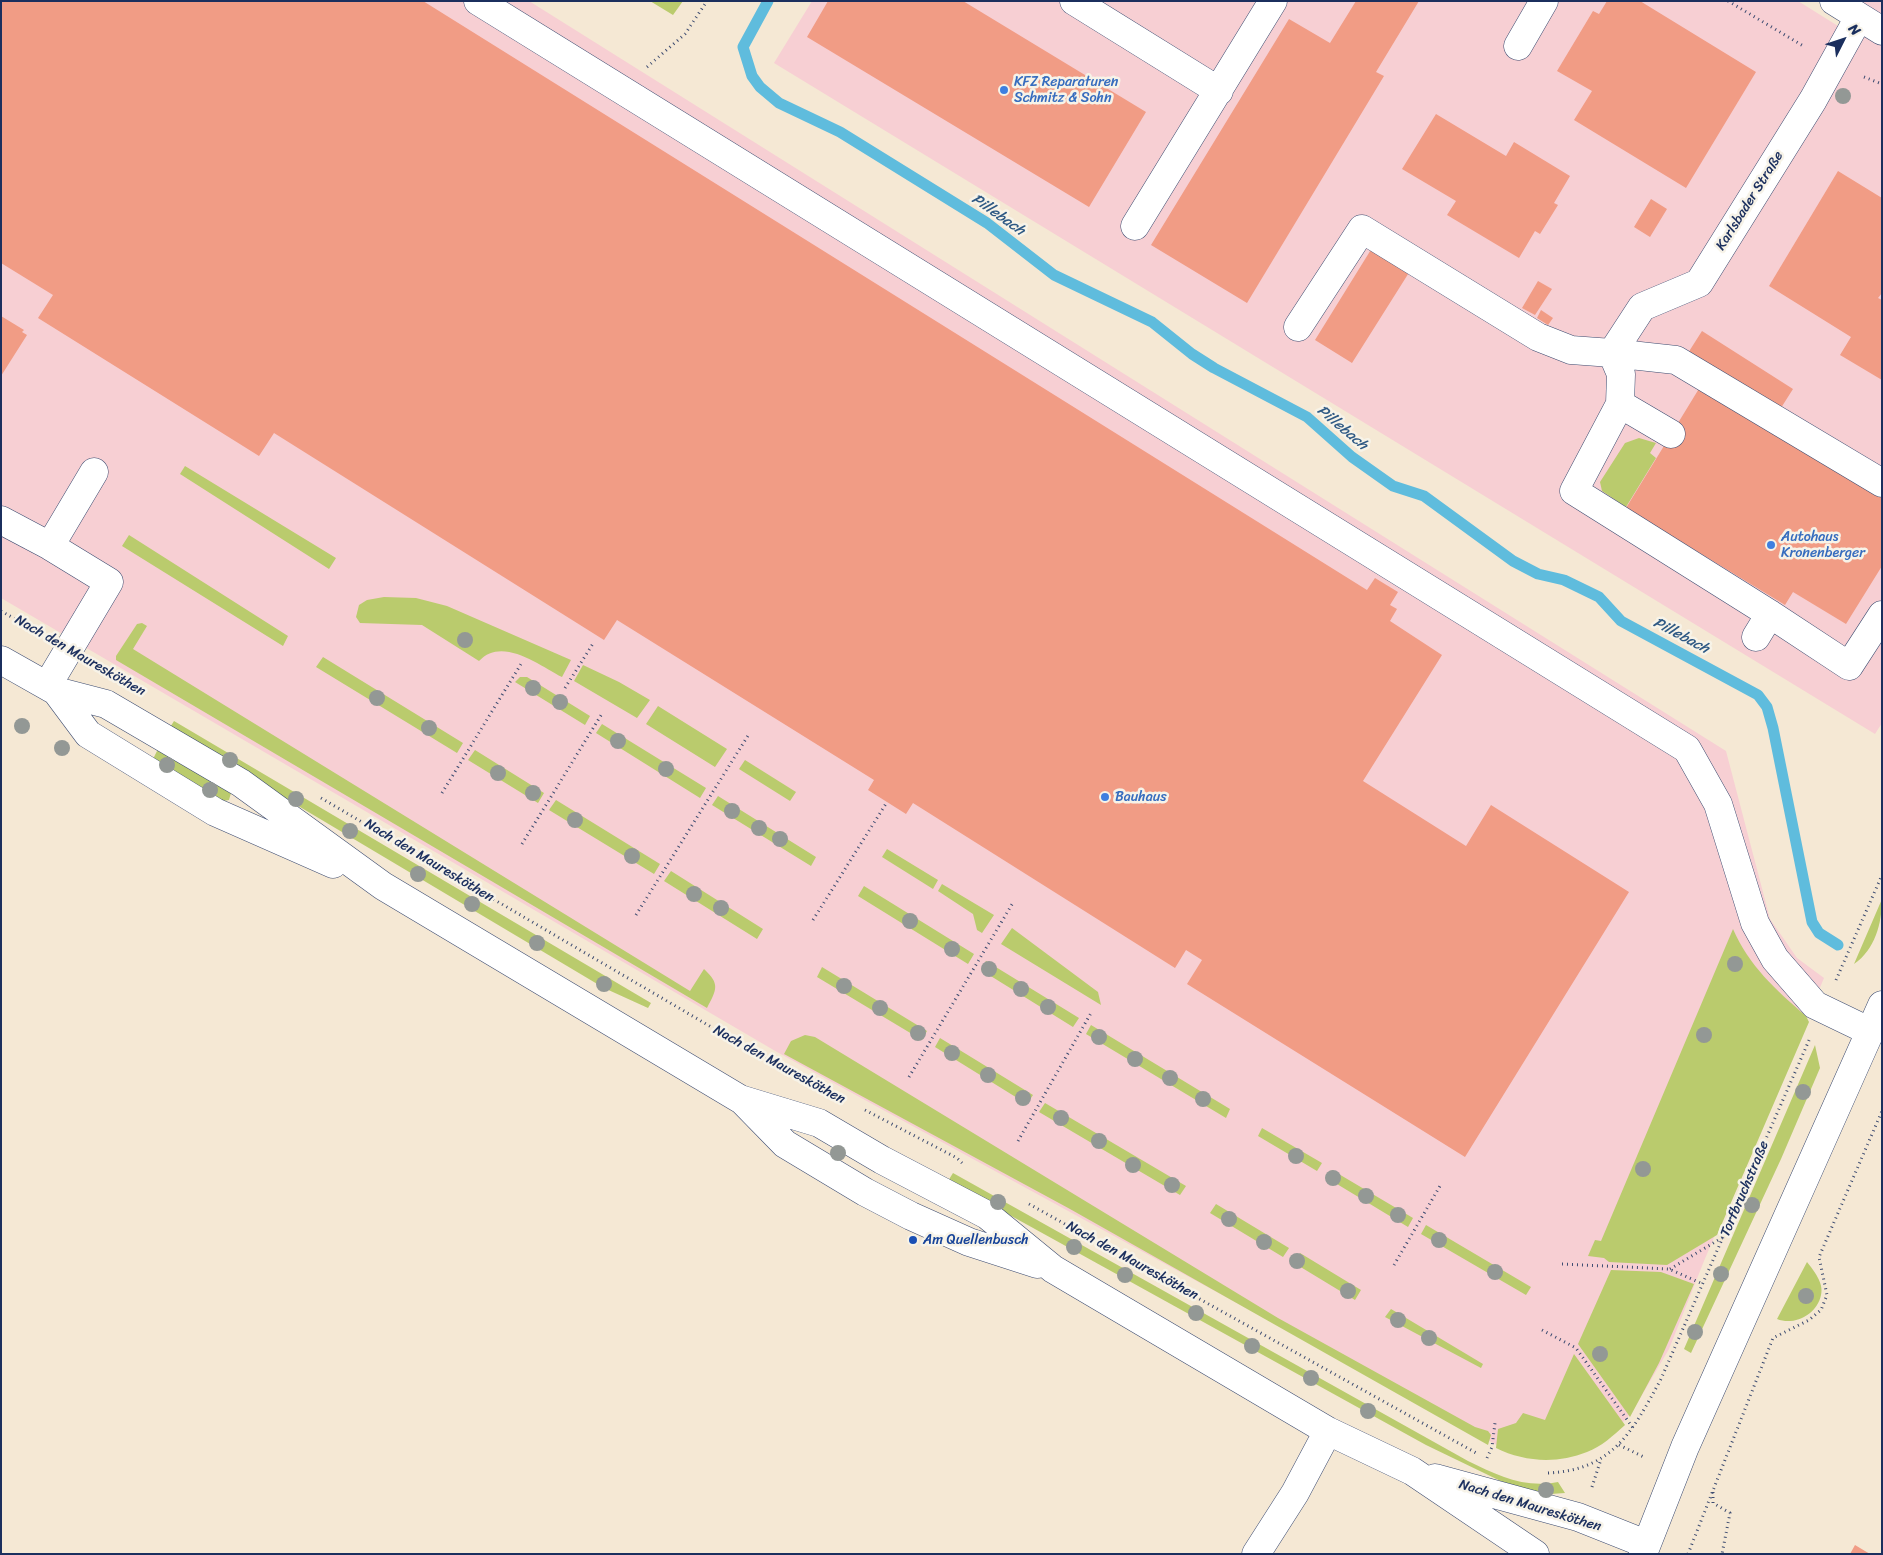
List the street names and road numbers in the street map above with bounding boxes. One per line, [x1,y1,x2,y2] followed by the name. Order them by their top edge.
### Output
[1713,148,1787,254] street label: Karlsbader Straße
[12,612,148,700] street label: Nach den Mauresköthen
[361,816,497,906] street label: Nach den Mauresköthen
[710,1022,848,1108] street label: Nach den Mauresköthen
[1717,1138,1773,1240] street label: Torfbruchstraße
[1063,1218,1201,1304] street label: Nach den Mauresköthen
[1457,1476,1603,1536] street label: Nach den Mauresköthen

